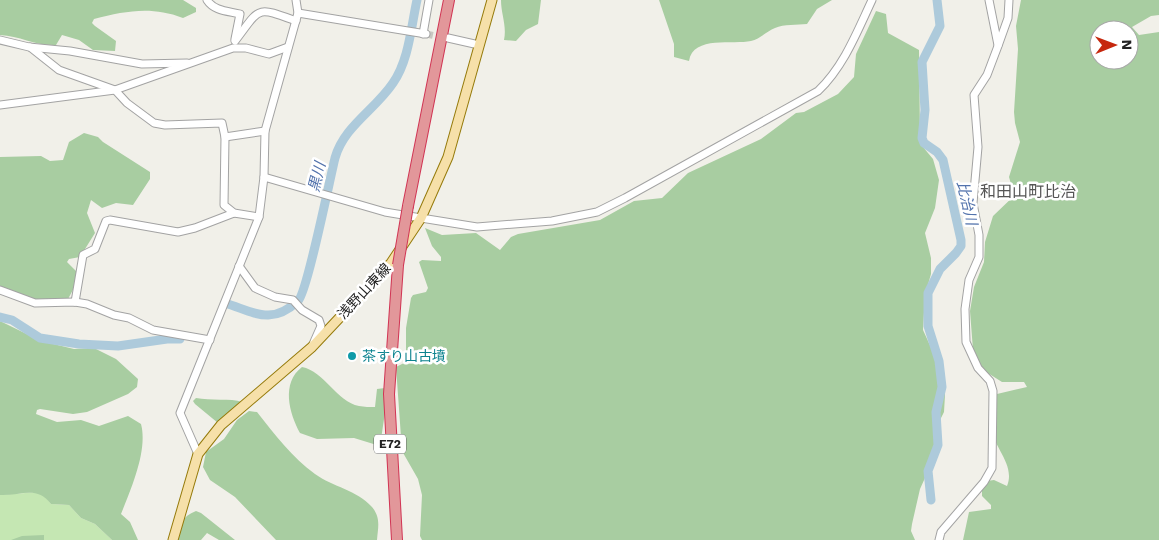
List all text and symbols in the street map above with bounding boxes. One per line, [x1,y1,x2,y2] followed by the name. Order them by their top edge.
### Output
[1089,20,1139,70] north arrow
[1119,39,1135,50] text: N
[305,158,330,194] water label: 黒川
[953,179,981,229] water label: 比治川
[980,182,1076,201] district label: 和田山町比治
[334,260,394,322] street label: 浅野山東線
[362,348,446,364] place label: 茶すり山古墳
[346,350,358,362] marker: 茶すり山古墳
[374,434,406,454] road number: E72

